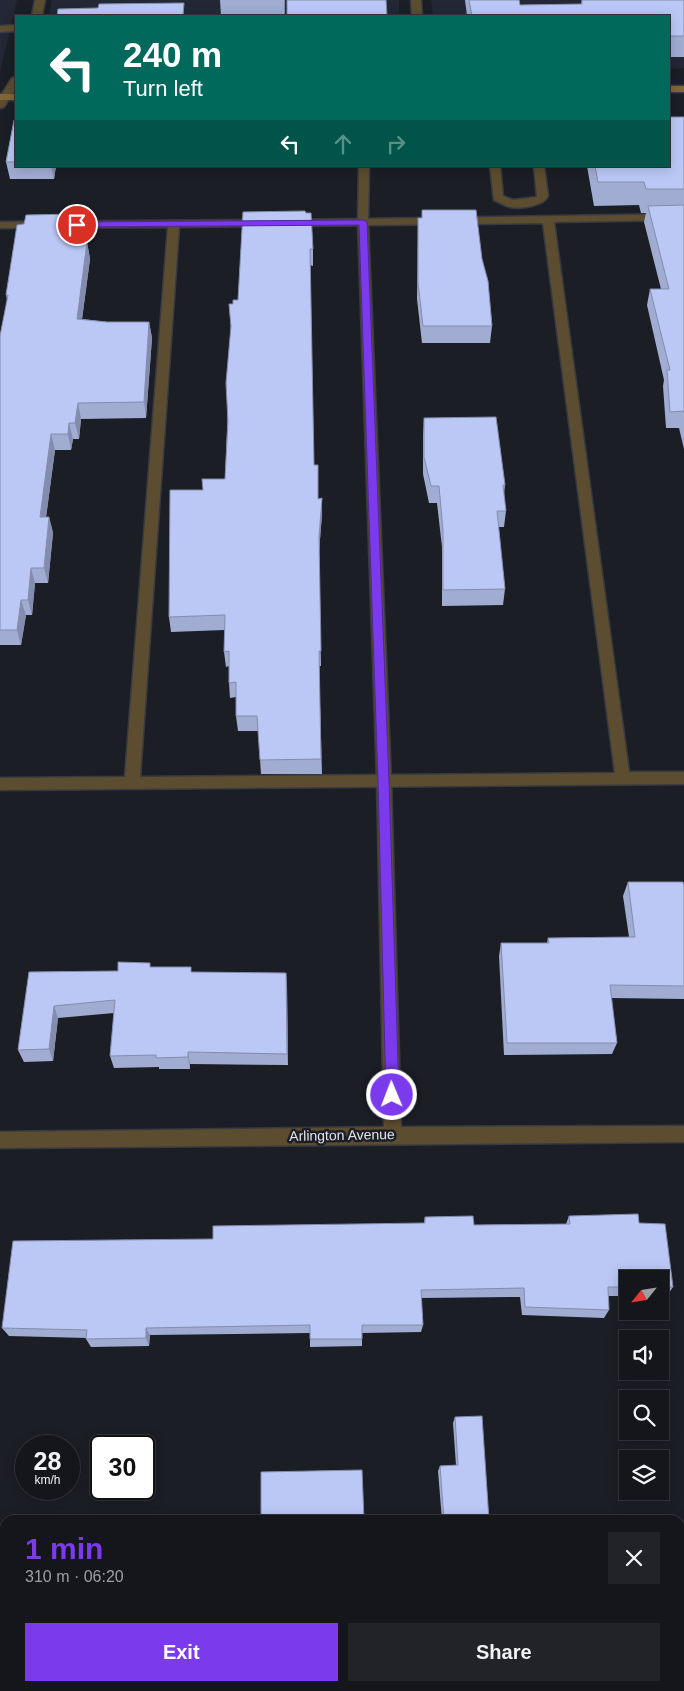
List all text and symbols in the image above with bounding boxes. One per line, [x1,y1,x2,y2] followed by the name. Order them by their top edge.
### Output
[40,35,105,100] icon: left
[123,35,222,74] text: 240 m
[123,76,203,101] text: Turn left
[276,130,304,158] icon: left
[329,130,357,158] icon: ahead
[382,130,410,158] icon: right
[56,204,98,246] pin
[63,211,91,239] icon: arrive
[365,1068,417,1120] position arrow
[289,1126,395,1144] street label: Arlington Avenue
[619,1270,669,1320] north arrow
[619,1270,669,1500] map controls
[619,1330,669,1380] button: sound
[619,1390,669,1440] button: search
[90,1435,155,1500] speed limit sign: 30
[34,1447,61,1475] text: 28
[619,1450,669,1500] button: layers
[34,1473,61,1487] text: km/h
[25,1532,103,1565] text: 1 min
[608,1532,660,1584] button: close
[25,1568,124,1585] text: 310 m · 06:20
[25,1623,338,1681] button: Exit
[348,1623,660,1681] button: Share

